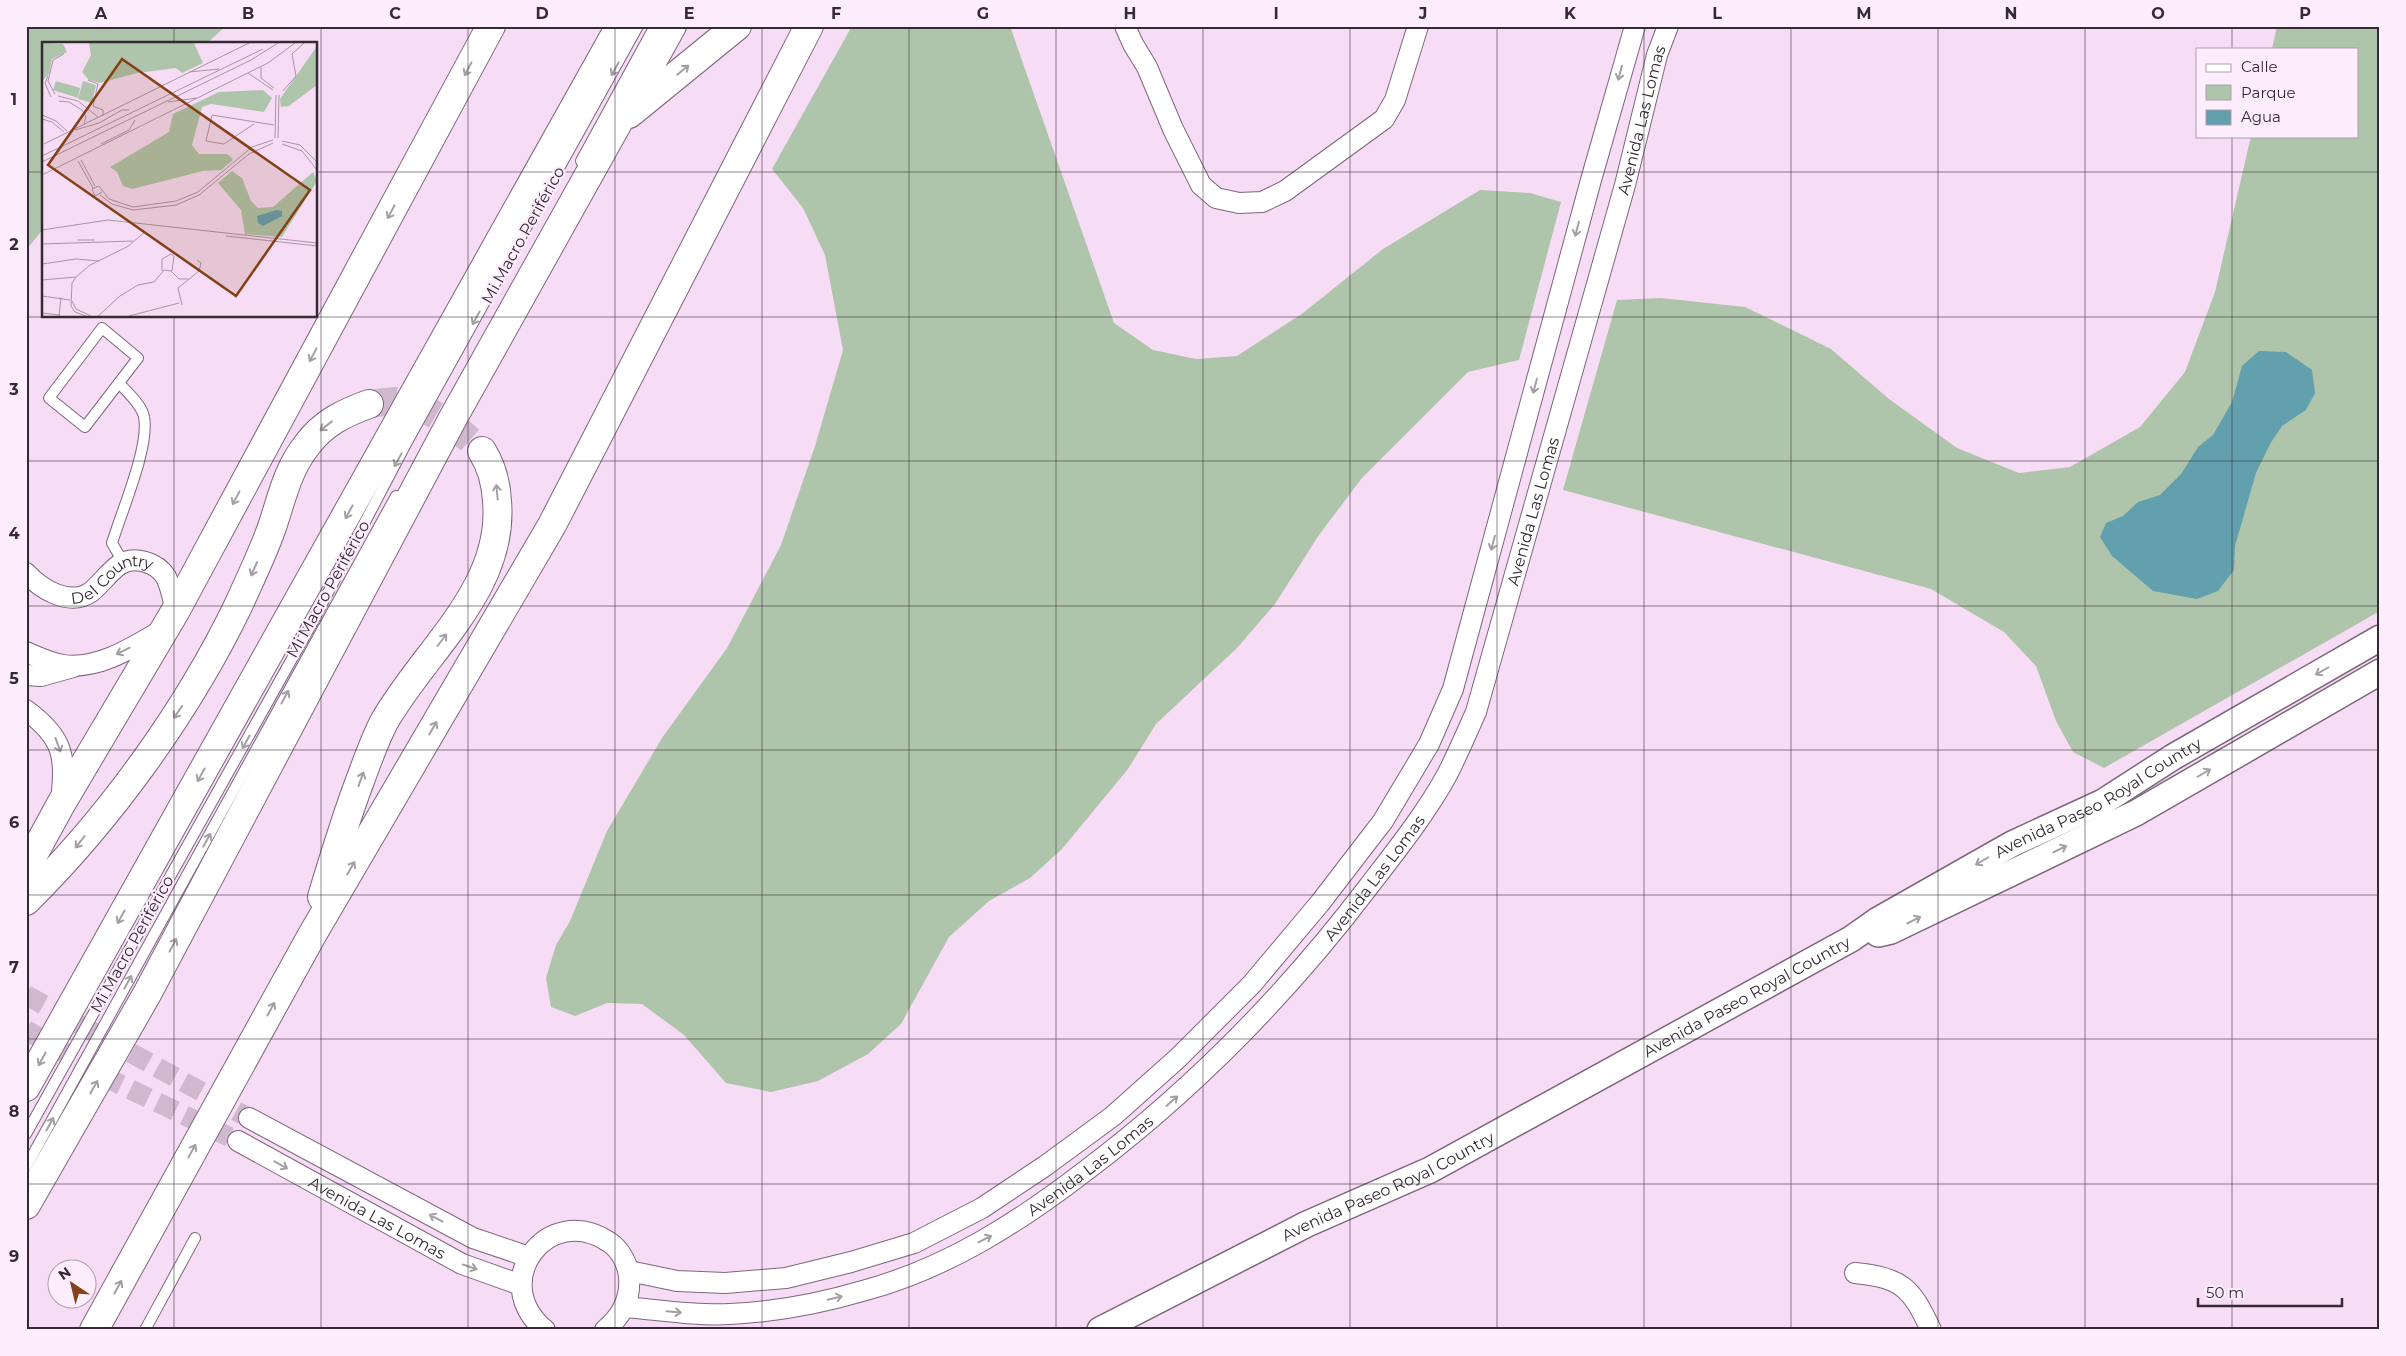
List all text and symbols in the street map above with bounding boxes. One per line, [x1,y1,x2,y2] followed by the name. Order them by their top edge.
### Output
[94,4,108,23] text: A
[242,4,254,23] text: B
[389,4,401,23] text: C
[535,4,549,23] text: D
[684,4,694,23] text: E
[831,4,841,23] text: F
[977,4,989,23] text: G
[1124,4,1136,23] text: H
[1273,4,1279,23] text: I
[1418,4,1427,23] text: J
[1564,4,1577,23] text: K
[1712,4,1722,23] text: L
[1856,4,1872,23] text: M
[2005,4,2017,23] text: N
[2151,4,2165,23] text: O
[2299,4,2311,23] text: P
[42,42,318,318] inset map
[1613,42,1669,197] street label: Avenida Las Lomas
[2196,48,2358,138] legend
[2241,57,2278,76] text: Calle
[463,61,472,76] one-way arrow
[609,61,619,76] one-way arrow
[676,64,689,75] one-way arrow
[1615,64,1624,80] one-way arrow
[2241,83,2296,102] text: Parque
[11,90,17,109] text: 1
[2241,107,2281,126] text: Agua
[477,163,569,307] street label: Mi Macro Periférico
[385,204,395,219] one-way arrow
[1572,221,1581,237] one-way arrow
[9,235,19,254] text: 2
[471,310,480,325] one-way arrow
[308,347,318,362] one-way arrow
[1530,378,1539,394] one-way arrow
[8,380,19,399] text: 3
[319,421,333,431] one-way arrow
[1503,435,1563,588] street label: Avenida Las Lomas
[393,452,402,467] one-way arrow
[492,484,501,500] one-way arrow
[231,491,241,506] one-way arrow
[343,504,353,518] one-way arrow
[282,517,374,661] street label: Mi Macro Periférico
[8,524,20,543] text: 4
[1487,535,1497,551] one-way arrow
[70,551,157,608] street label: Del Country
[249,561,259,576] one-way arrow
[437,634,448,647] one-way arrow
[116,647,131,657] one-way arrow
[2315,666,2329,676] one-way arrow
[9,669,19,688] text: 5
[280,690,290,705] one-way arrow
[172,705,183,719] one-way arrow
[429,721,439,735] one-way arrow
[1991,733,2205,862] street label: Avenida Paseo Royal Country
[240,734,250,749] one-way arrow
[54,737,63,753] one-way arrow
[195,768,205,782] one-way arrow
[2196,768,2210,778] one-way arrow
[357,772,366,787] one-way arrow
[1320,811,1429,944] street label: Avenida Las Lomas
[9,813,19,832] text: 6
[202,833,212,847] one-way arrow
[75,835,86,848] one-way arrow
[2052,844,2067,853] one-way arrow
[1975,857,1990,866] one-way arrow
[347,861,357,875] one-way arrow
[86,872,178,1016] street label: Mi Macro Periférico
[116,910,126,924] one-way arrow
[1906,915,1921,924] one-way arrow
[1640,932,1854,1061] street label: Avenida Paseo Royal Country
[169,938,178,953] one-way arrow
[9,958,19,977] text: 7
[124,975,133,990] one-way arrow
[266,1002,276,1017] one-way arrow
[37,1051,46,1066] one-way arrow
[89,1080,99,1094] one-way arrow
[1165,1096,1178,1107] one-way arrow
[9,1102,19,1121] text: 8
[1024,1111,1157,1220] street label: Avenida Las Lomas
[45,1117,55,1132] one-way arrow
[1279,1127,1498,1245] street label: Avenida Paseo Royal Country
[188,1145,198,1159] one-way arrow
[273,1160,288,1170] one-way arrow
[306,1172,449,1263] street label: Avenida Las Lomas
[428,1213,443,1223] one-way arrow
[977,1234,992,1243] one-way arrow
[9,1247,19,1266] text: 9
[48,1258,98,1308] north arrow
[55,1263,74,1284] text: N
[461,1263,477,1272] one-way arrow
[2198,1276,2342,1308] scale bar
[113,1280,123,1295] one-way arrow
[2206,1283,2244,1302] text: 50 m
[826,1293,842,1302] one-way arrow
[665,1307,681,1316] one-way arrow

